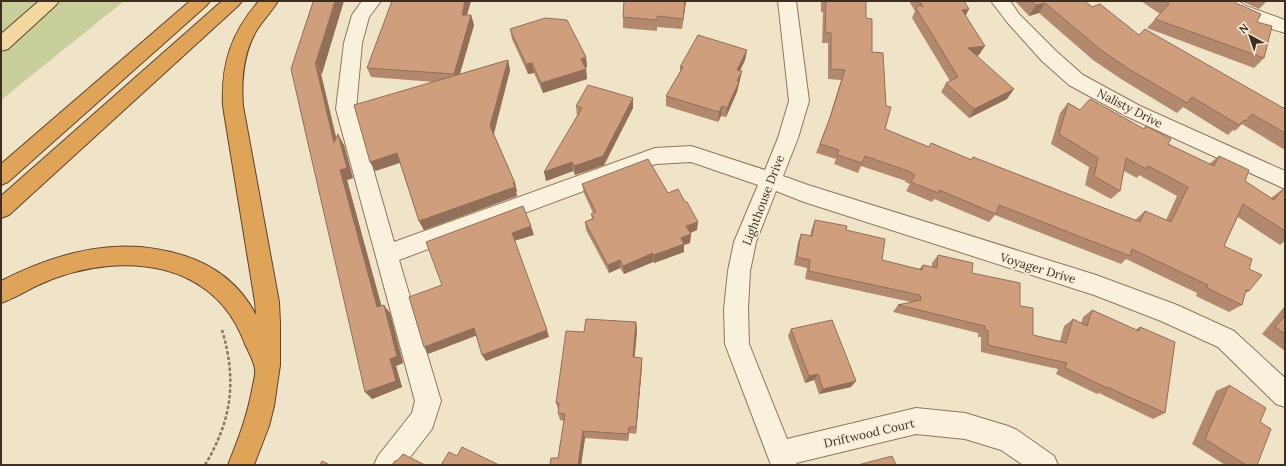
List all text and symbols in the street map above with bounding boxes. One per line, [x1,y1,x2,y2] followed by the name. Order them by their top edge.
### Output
[1230,16,1270,56] north arrow
[1236,20,1252,36] text: N
[1095,85,1166,131] street label: Nalisty Drive
[739,152,787,247] street label: Lighthouse Drive
[997,249,1078,287] street label: Voyager Drive
[822,415,916,451] street label: Driftwood Court

